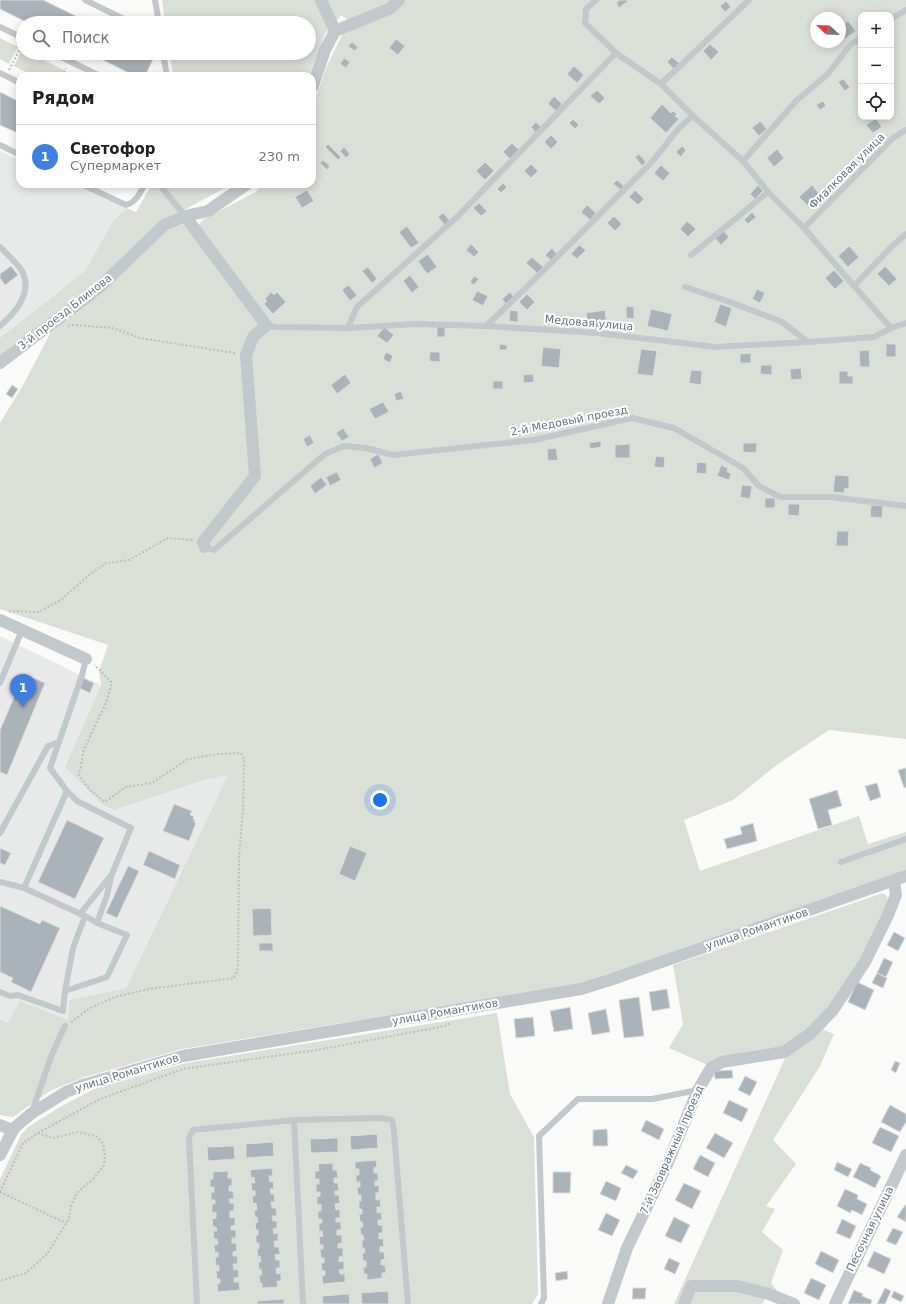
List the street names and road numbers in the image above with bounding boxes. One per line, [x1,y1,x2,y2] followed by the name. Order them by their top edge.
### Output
[806,130,888,212] street label: Фиалковая улица
[16,271,114,353] street label: 3-й проезд Блинова
[544,313,634,333] street label: Медовая улица
[509,403,629,439] street label: 2-й Медовый проезд
[704,905,810,953] street label: улица Романтиков
[391,996,499,1028] street label: улица Романтиков
[74,1051,180,1095] street label: улица Романтиков
[638,1083,707,1217] street label: 7-й Заовражный проезд
[844,1184,896,1274] street label: Песочная улица

